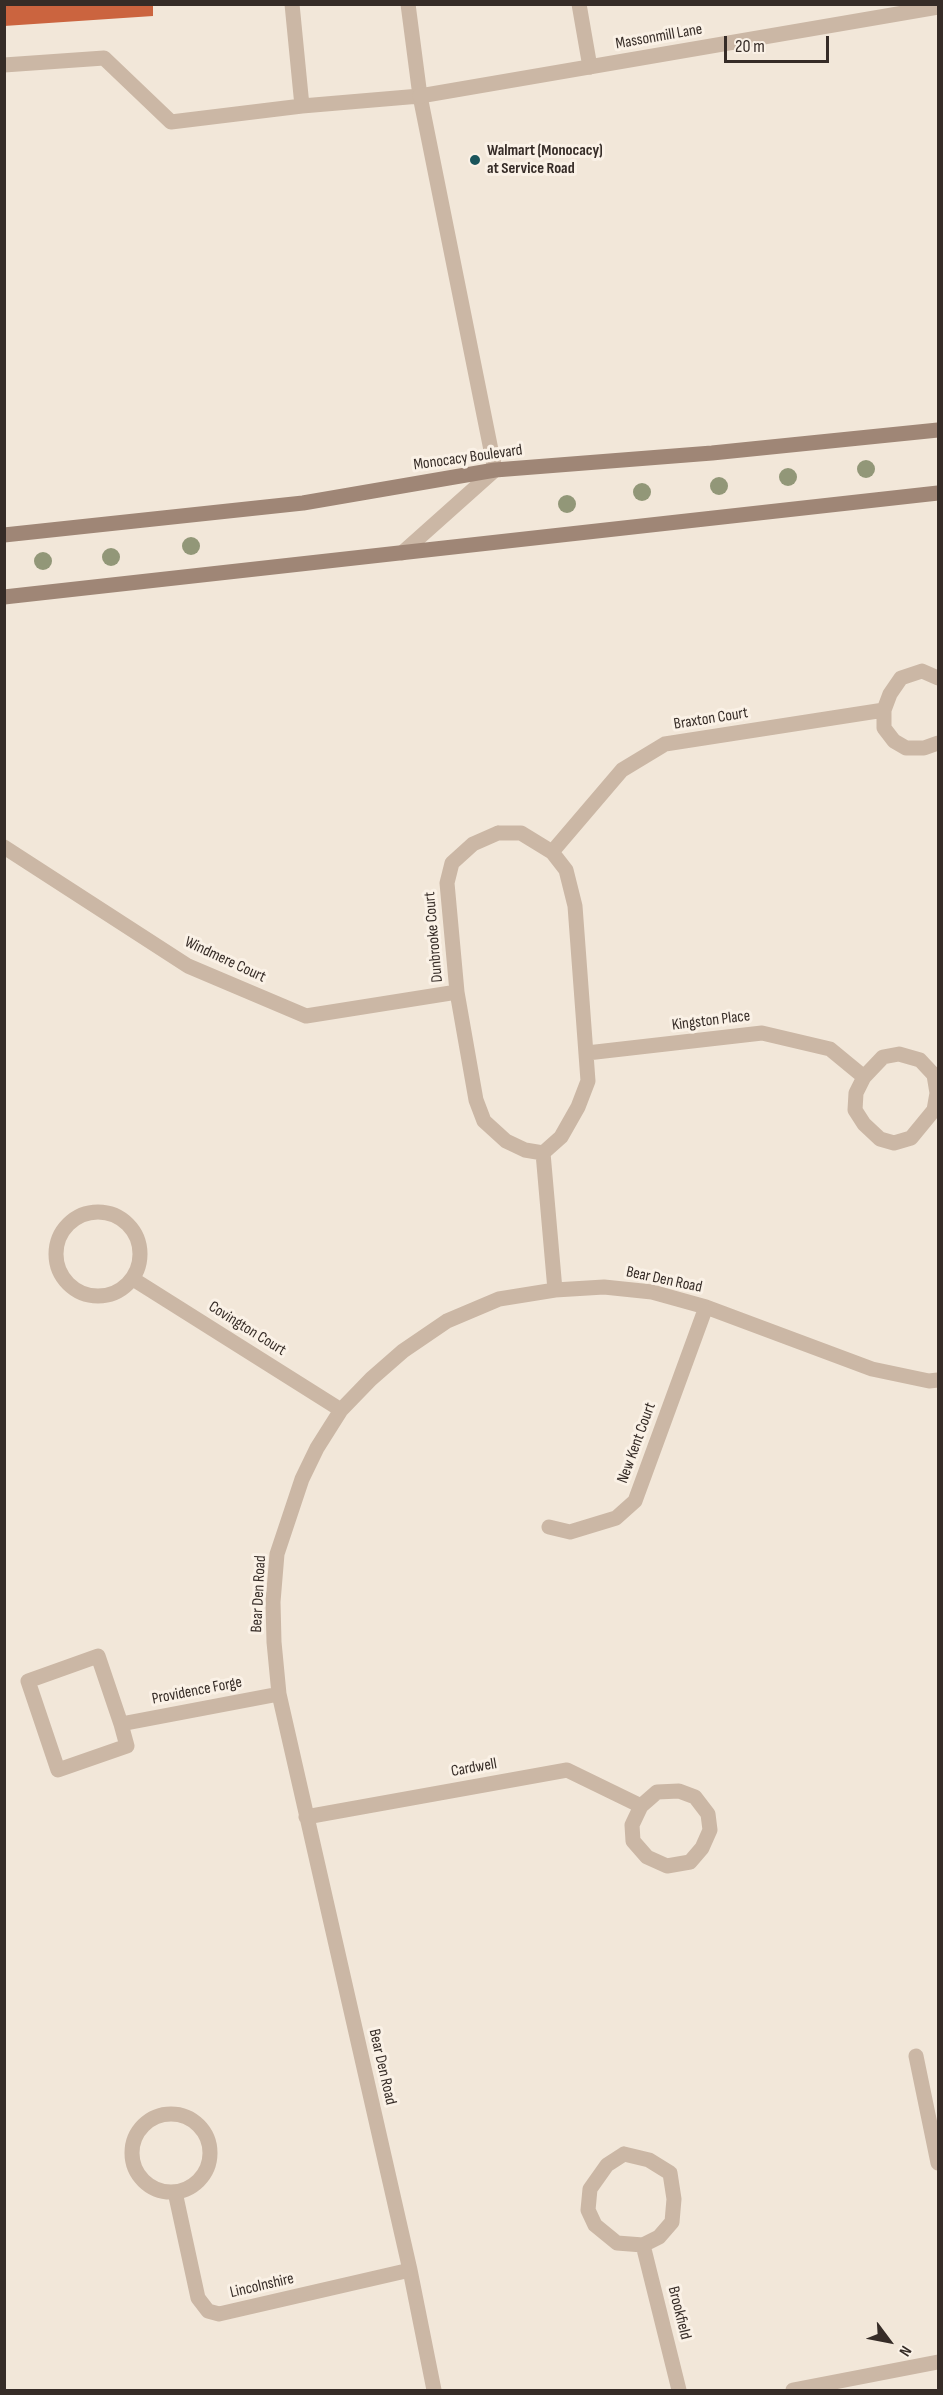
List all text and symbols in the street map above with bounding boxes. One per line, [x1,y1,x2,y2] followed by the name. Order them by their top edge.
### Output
[614,20,704,54] street label: Massonmill Lane
[727,24,832,62] scale bar
[735,36,765,57] text: 20 m
[487,141,603,179] place label: Walmart (Monocacy) at Service Road
[468,153,482,167] marker: Walmart (Monocacy) at Service Road
[412,441,524,475] street label: Monocacy Boulevard
[672,704,750,734] street label: Braxton Court
[420,891,448,983] street label: Dunbrooke Court
[181,933,269,987] street label: Windmere Court
[671,1007,751,1035] street label: Kingston Place
[624,1263,704,1297] street label: Bear Den Road
[205,1298,289,1360] street label: Covington Court
[614,1400,660,1486] street label: New Kent Court
[247,1555,271,1633] street label: Bear Den Road
[150,1673,244,1709] street label: Providence Forge
[450,1755,498,1781] street label: Cardwell
[364,2027,400,2107] street label: Bear Den Road
[228,2269,296,2303] street label: Lincolnshire
[663,2285,695,2341] street label: Brookfield
[859,2311,919,2371] north arrow
[894,2342,915,2359] text: N

